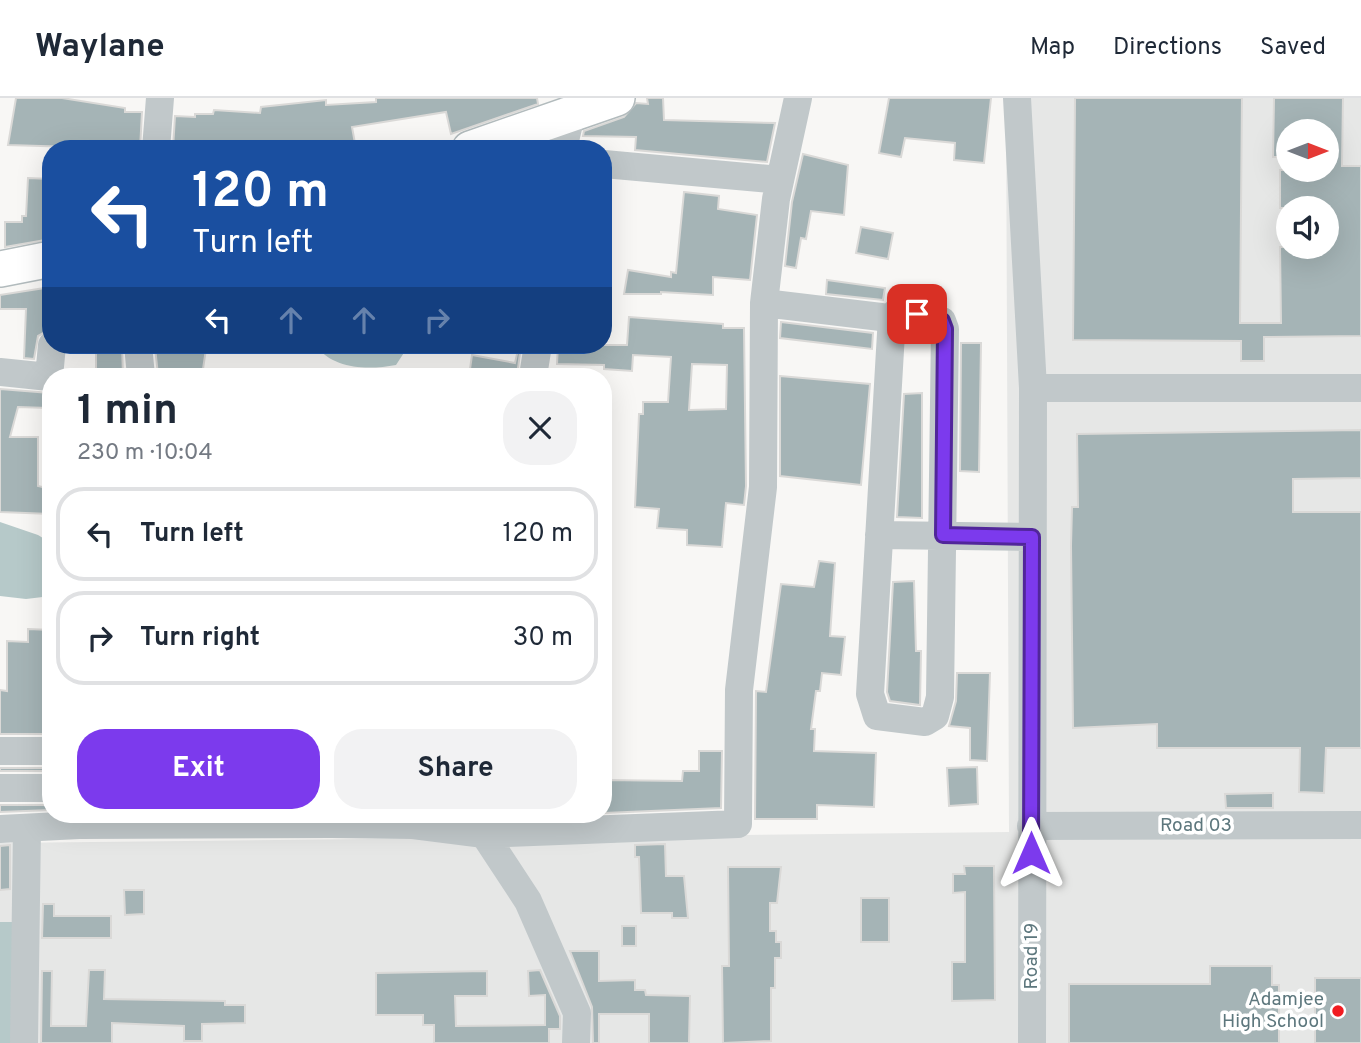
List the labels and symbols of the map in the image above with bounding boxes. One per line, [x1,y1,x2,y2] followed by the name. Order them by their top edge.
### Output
[1276,119,1339,182] north arrow
[887,284,947,344] pin
[1160,814,1232,838] street label: Road 03
[994,816,1068,890] position arrow
[1020,923,1044,989] street label: Road 19
[1222,988,1324,1034] place label: Adamjee High School
[1330,1003,1346,1019] marker: Adamjee High School

